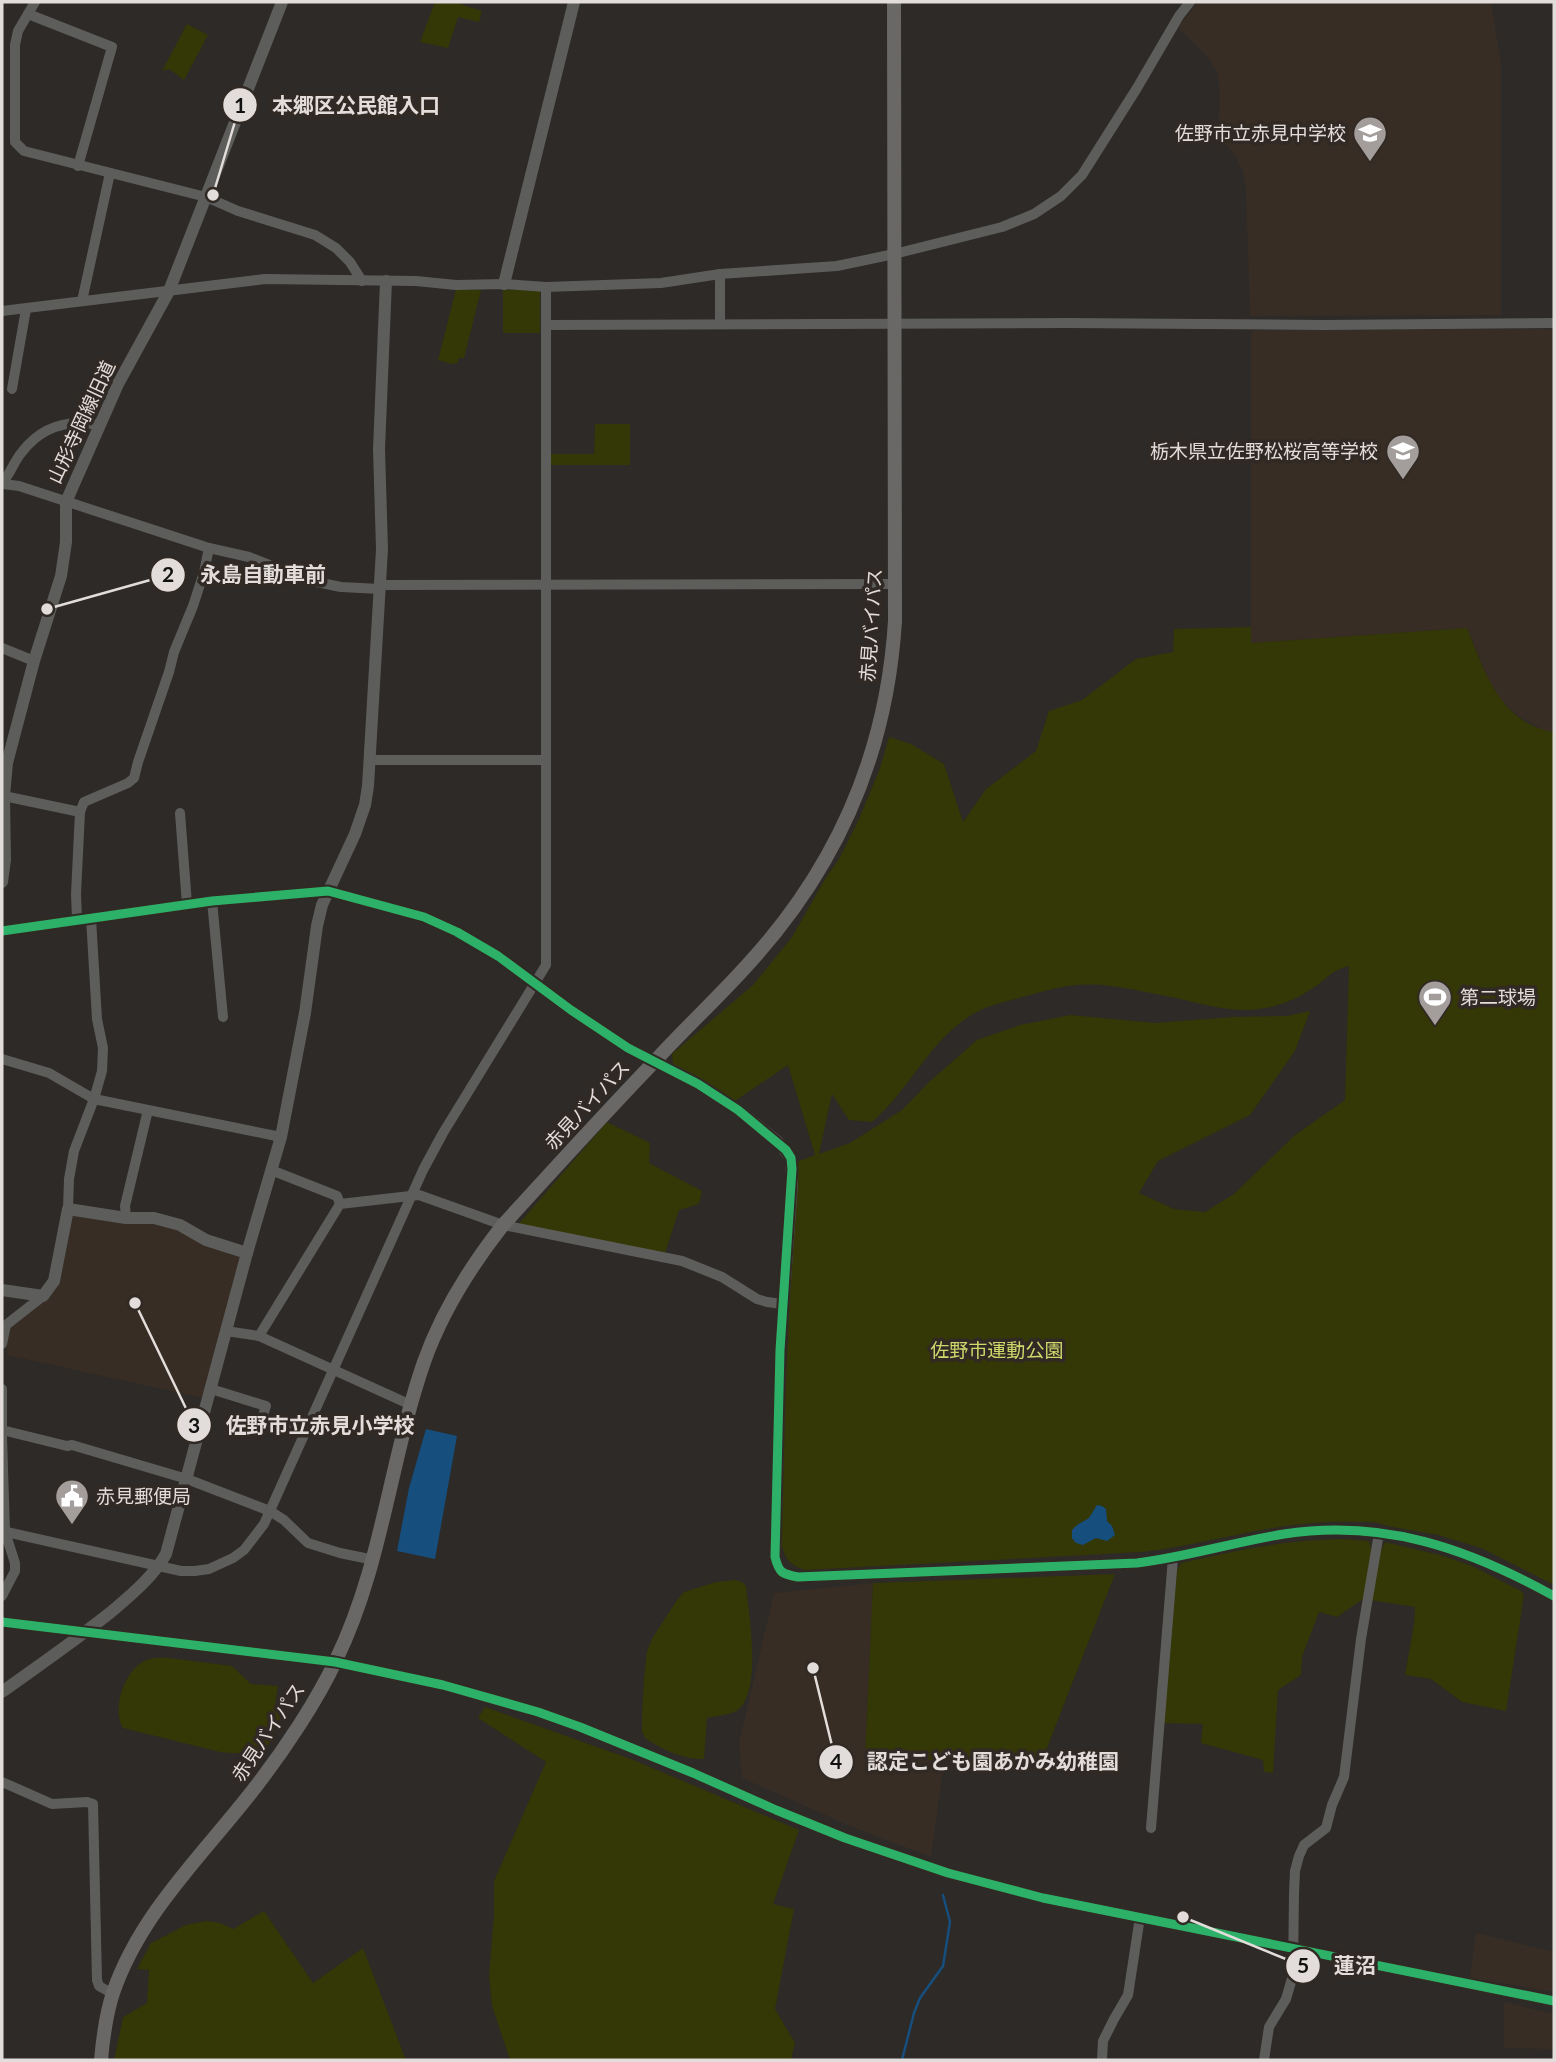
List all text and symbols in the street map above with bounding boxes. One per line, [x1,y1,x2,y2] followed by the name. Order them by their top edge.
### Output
[223,84,454,126] callout: 本郷区公民館入口
[234,92,246,117] text: 1
[272,92,440,117] text: 本郷区公民館入口
[1351,114,1389,163] school or university icon: 佐野市立赤見中学校
[1175,121,1346,144] place label: 佐野市立赤見中学校
[42,357,119,487] street label: 山形寺岡線旧道
[1384,432,1422,481] school or university icon: 栃木県立佐野松桜高等学校
[1150,439,1378,462] place label: 栃木県立佐野松桜高等学校
[151,554,340,596] callout: 永島自動車前
[162,561,174,586] text: 2
[200,561,326,586] text: 永島自動車前
[855,567,886,682] street label: 赤見バイパス
[1416,978,1454,1027] sports icon: 第二球場
[1460,985,1536,1008] place label: 第二球場
[539,1055,634,1154] street label: 赤見バイパス
[930,1338,1064,1361] park label: 佐野市運動公園
[177,1404,429,1446] callout: 佐野市立赤見小学校
[188,1412,200,1437] text: 3
[226,1412,415,1437] text: 佐野市立赤見小学校
[53,1477,91,1526] public building icon: 赤見郵便局
[96,1484,191,1507] place label: 赤見郵便局
[226,1678,309,1785] street label: 赤見バイパス
[818,1741,1133,1783] callout: 認定こども園あかみ幼稚園
[830,1748,842,1773] text: 4
[867,1748,1119,1773] text: 認定こども園あかみ幼稚園
[1285,1945,1390,1987] callout: 蓮沼
[1297,1952,1309,1977] text: 5
[1334,1952,1376,1977] text: 蓮沼

